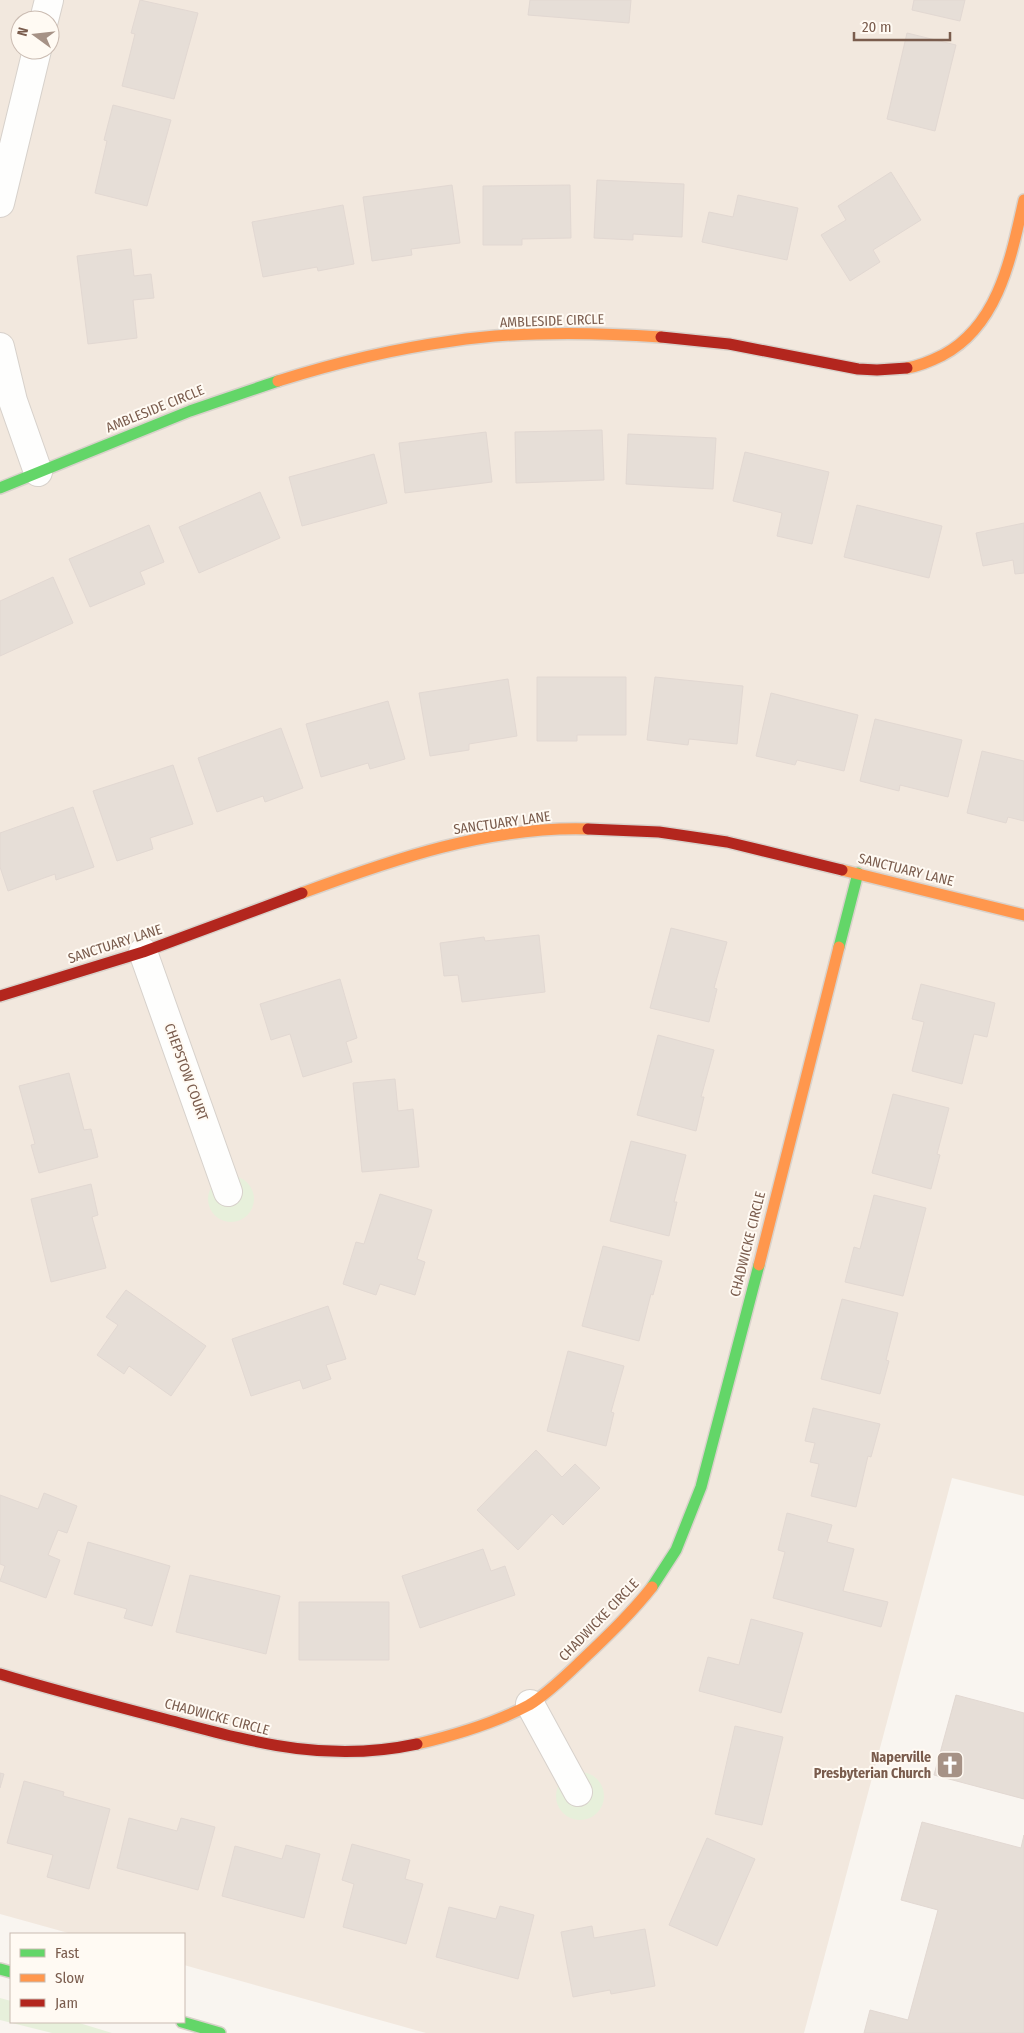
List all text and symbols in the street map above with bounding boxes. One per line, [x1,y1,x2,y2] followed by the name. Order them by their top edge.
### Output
[10,10,60,60] north arrow
[854,10,950,42] scale bar
[862,18,892,36] text: 20 m
[14,26,32,38] text: N
[500,311,605,331] street label: AMBLESIDE CIRCLE
[103,381,207,436] street label: AMBLESIDE CIRCLE
[452,808,552,838] street label: SANCTUARY LANE
[856,850,956,890] street label: SANCTUARY LANE
[66,921,165,967] street label: SANCTUARY LANE
[161,1021,212,1123] street label: CHEPSTOW COURT
[727,1189,769,1298] street label: CHADWICKE CIRCLE
[555,1575,643,1665] street label: CHADWICKE CIRCLE
[163,1695,272,1739] street label: CHADWICKE CIRCLE
[814,1749,931,1782] place label: Naperville Presbyterian Church
[935,1750,965,1780] church icon: Naperville Presbyterian Church
[10,1933,185,2023] legend
[55,1944,79,1962] text: Fast
[55,1969,84,1987] text: Slow
[55,1994,78,2012] text: Jam

